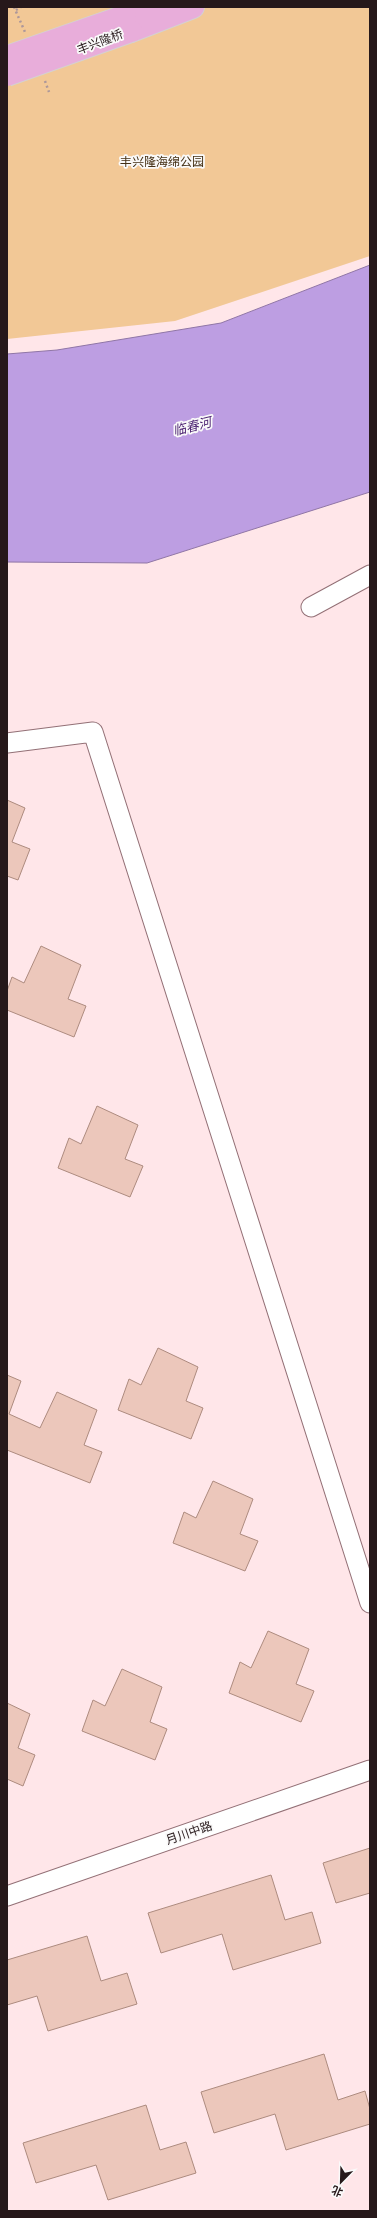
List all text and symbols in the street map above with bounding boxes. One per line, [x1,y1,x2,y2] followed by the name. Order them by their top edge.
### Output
[74,25,126,59] street label: 丰兴隆桥
[120,153,204,171] park label: 丰兴隆海绵公园
[171,412,216,440] water label: 临春河
[163,1817,215,1849] street label: 月川中路
[321,2162,361,2202] north arrow
[329,2182,345,2201] text: 北

